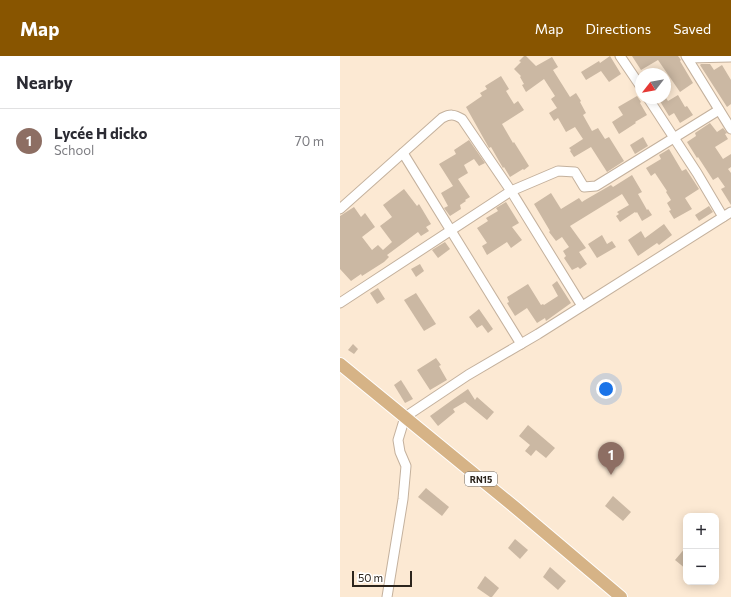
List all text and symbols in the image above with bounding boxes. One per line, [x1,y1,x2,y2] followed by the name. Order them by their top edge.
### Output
[20,17,59,40] text: Map
[535,20,564,37] text: Map
[586,20,651,37] text: Directions
[673,20,711,37] text: Saved
[635,68,671,104] north arrow
[16,72,73,93] text: Nearby
[54,124,148,142] text: Lycée H dicko
[26,133,32,149] text: 1
[295,133,324,149] text: 70 m
[54,142,94,158] text: School
[596,379,616,399] your location
[598,442,624,475] pin: 1
[465,472,497,486] road number: RN15
[683,513,719,585] map controls
[683,513,719,549] button: +
[683,549,719,585] button: −
[352,569,412,588] scale bar
[358,571,383,584] text: 50 m

